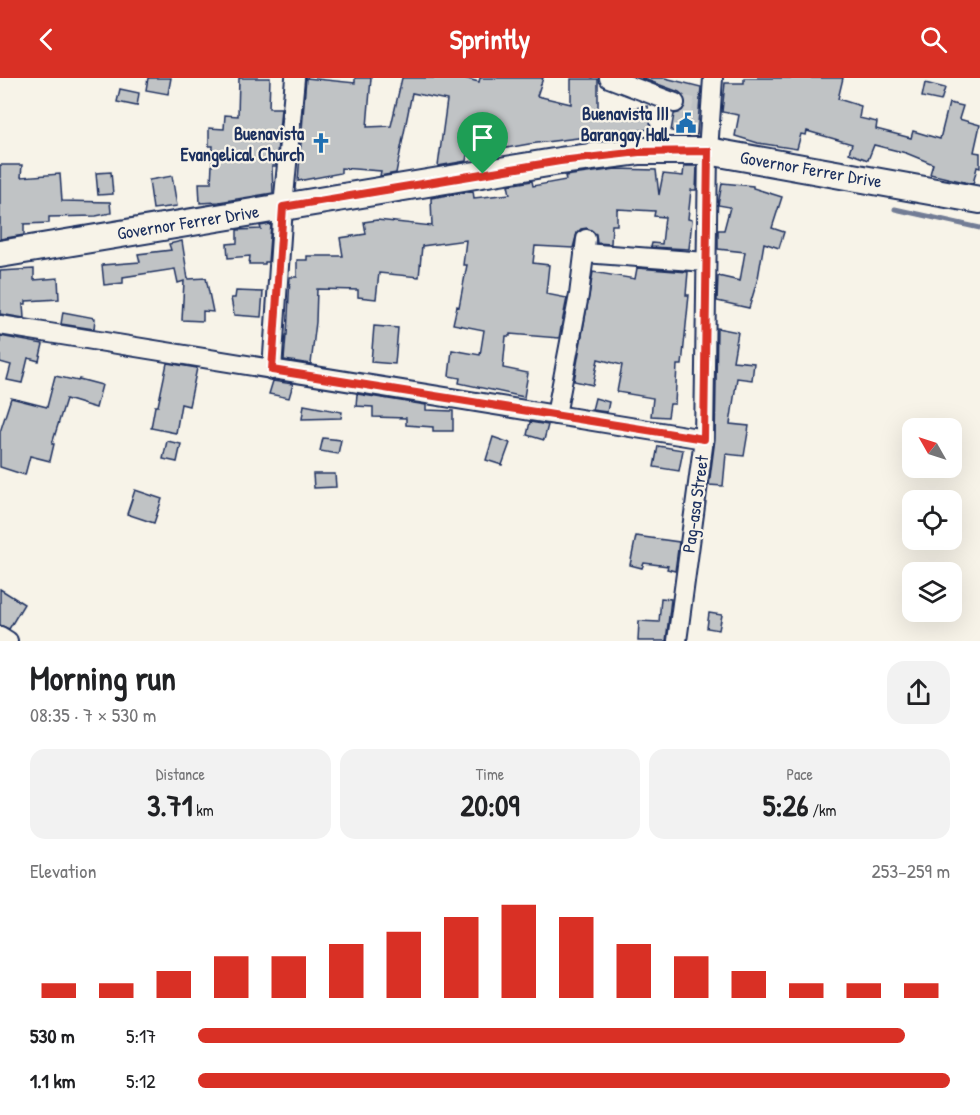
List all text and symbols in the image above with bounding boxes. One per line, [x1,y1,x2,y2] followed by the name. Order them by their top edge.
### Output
[450,21,530,57] text: Sprintly
[30,23,63,56] icon: back
[917,23,950,56] icon: search
[581,101,670,148] place label: Buenavista III Barangay Hall
[674,111,698,135] public building icon: Buenavista III Barangay Hall
[457,112,508,174] pin
[181,121,305,168] place label: Buenavista Evangelical Church
[466,121,499,154] icon: arrive
[309,131,333,155] church icon: Buenavista Evangelical Church
[738,144,884,194] street label: Governor Ferrer Drive
[115,198,261,246] street label: Governor Ferrer Drive
[902,418,962,478] north arrow
[902,418,962,622] map controls
[676,453,714,554] street label: Pag-asa Street
[902,490,962,550] button: locate
[902,562,962,622] button: layers
[30,656,176,700] text: Morning run
[887,661,950,724] button: share
[30,701,156,728] text: 08:35 · 7 × 530 m
[156,763,205,785] text: Distance
[476,763,504,785] text: Time
[786,763,813,785] text: Pace
[147,785,193,825] text: 3.71
[461,785,519,825] text: 20:09
[763,785,809,825] text: 5:26
[193,799,214,821] text: km
[809,799,836,821] text: /km
[30,857,96,884] text: Elevation
[871,857,950,884] text: 253–259 m
[30,1022,75,1049] text: 530 m
[126,1022,156,1049] text: 5:17
[30,1067,75,1094] text: 1.1 km
[126,1067,156,1094] text: 5:12

